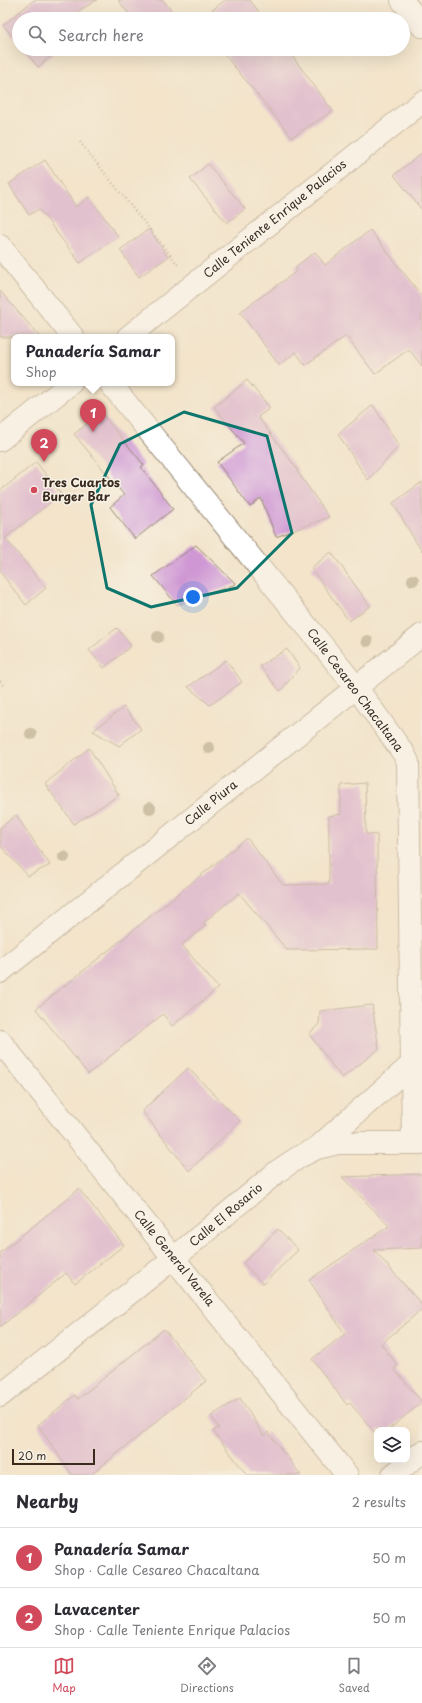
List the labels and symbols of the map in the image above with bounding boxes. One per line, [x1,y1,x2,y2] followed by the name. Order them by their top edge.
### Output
[199,154,350,282] street label: Calle Teniente Enrique Palacios
[80,399,106,432] pin: 1
[31,429,57,462] pin: 2
[42,473,120,505] place label: Tres Cuartos Burger Bar
[29,485,39,495] marker: Tres Cuartos Burger Bar
[183,587,203,607] your location
[303,624,409,755] street label: Calle Cesareo Chacaltana
[180,775,241,829] street label: Calle Piura
[185,1178,266,1250] street label: Calle El Rosario
[130,1205,220,1310] street label: Calle General Varela
[12,1447,95,1466] scale bar

